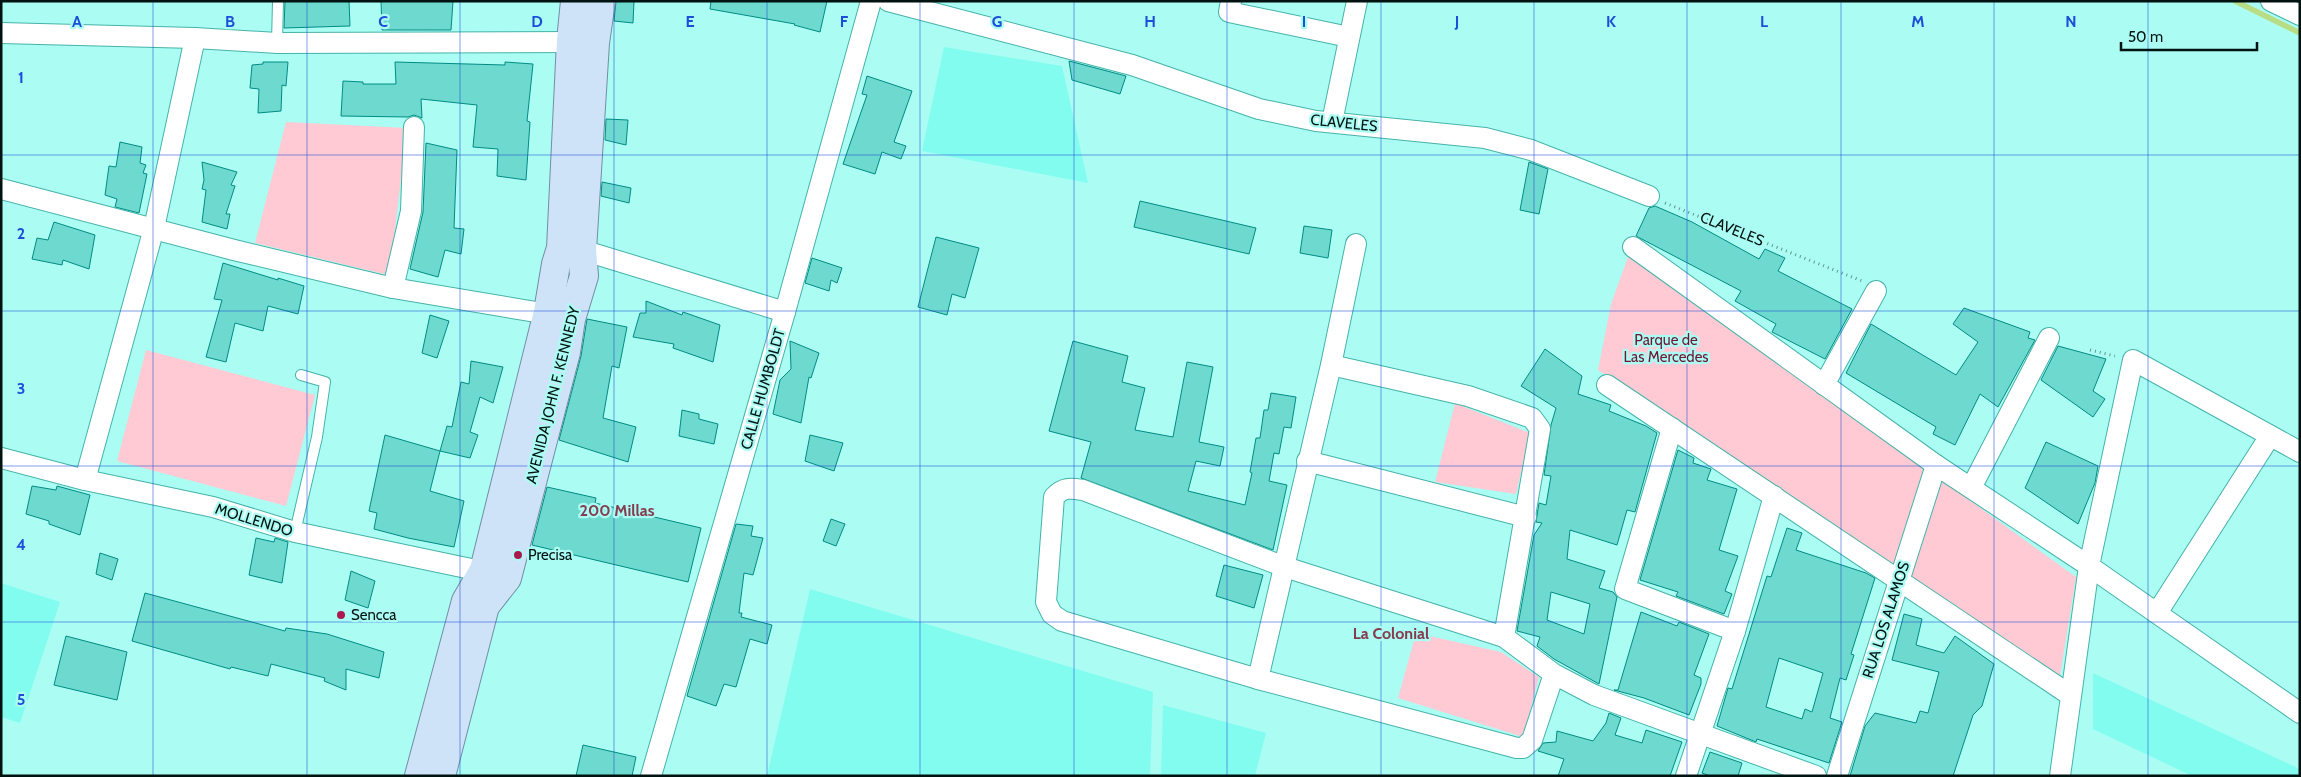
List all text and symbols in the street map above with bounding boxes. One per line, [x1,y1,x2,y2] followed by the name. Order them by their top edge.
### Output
[72,12,82,31] text: A
[225,12,235,31] text: B
[378,12,388,31] text: C
[531,12,543,31] text: D
[685,12,695,31] text: E
[840,12,849,31] text: F
[992,12,1002,31] text: G
[1144,12,1156,31] text: H
[1302,12,1306,31] text: I
[1454,12,1459,31] text: J
[1606,12,1616,31] text: K
[1760,12,1768,31] text: L
[1911,12,1925,31] text: M
[2065,12,2077,31] text: N
[2121,20,2257,52] scale bar
[2128,28,2163,46] text: 50 m
[18,68,24,87] text: 1
[1310,111,1379,135] street label: CLAVELES
[1697,208,1767,250] street label: CLAVELES
[17,224,25,243] text: 2
[522,304,584,486] street label: AVENIDA JOHN F. KENNEDY
[737,326,789,452] street label: CALLE HUMBOLDT
[1623,331,1709,366] park label: Parque de Las Mercedes
[17,379,25,398] text: 3
[213,500,295,540] street label: MOLLENDO
[580,501,655,520] district label: 200 Millas
[16,535,26,554] text: 4
[528,546,573,564] place label: Precisa
[512,549,524,561] marker: Precisa
[1859,559,1913,681] street label: RUA LOS ALAMOS
[351,606,397,624] place label: Sencca
[335,609,347,621] marker: Sencca
[1353,624,1429,643] district label: La Colonial
[17,690,25,709] text: 5

